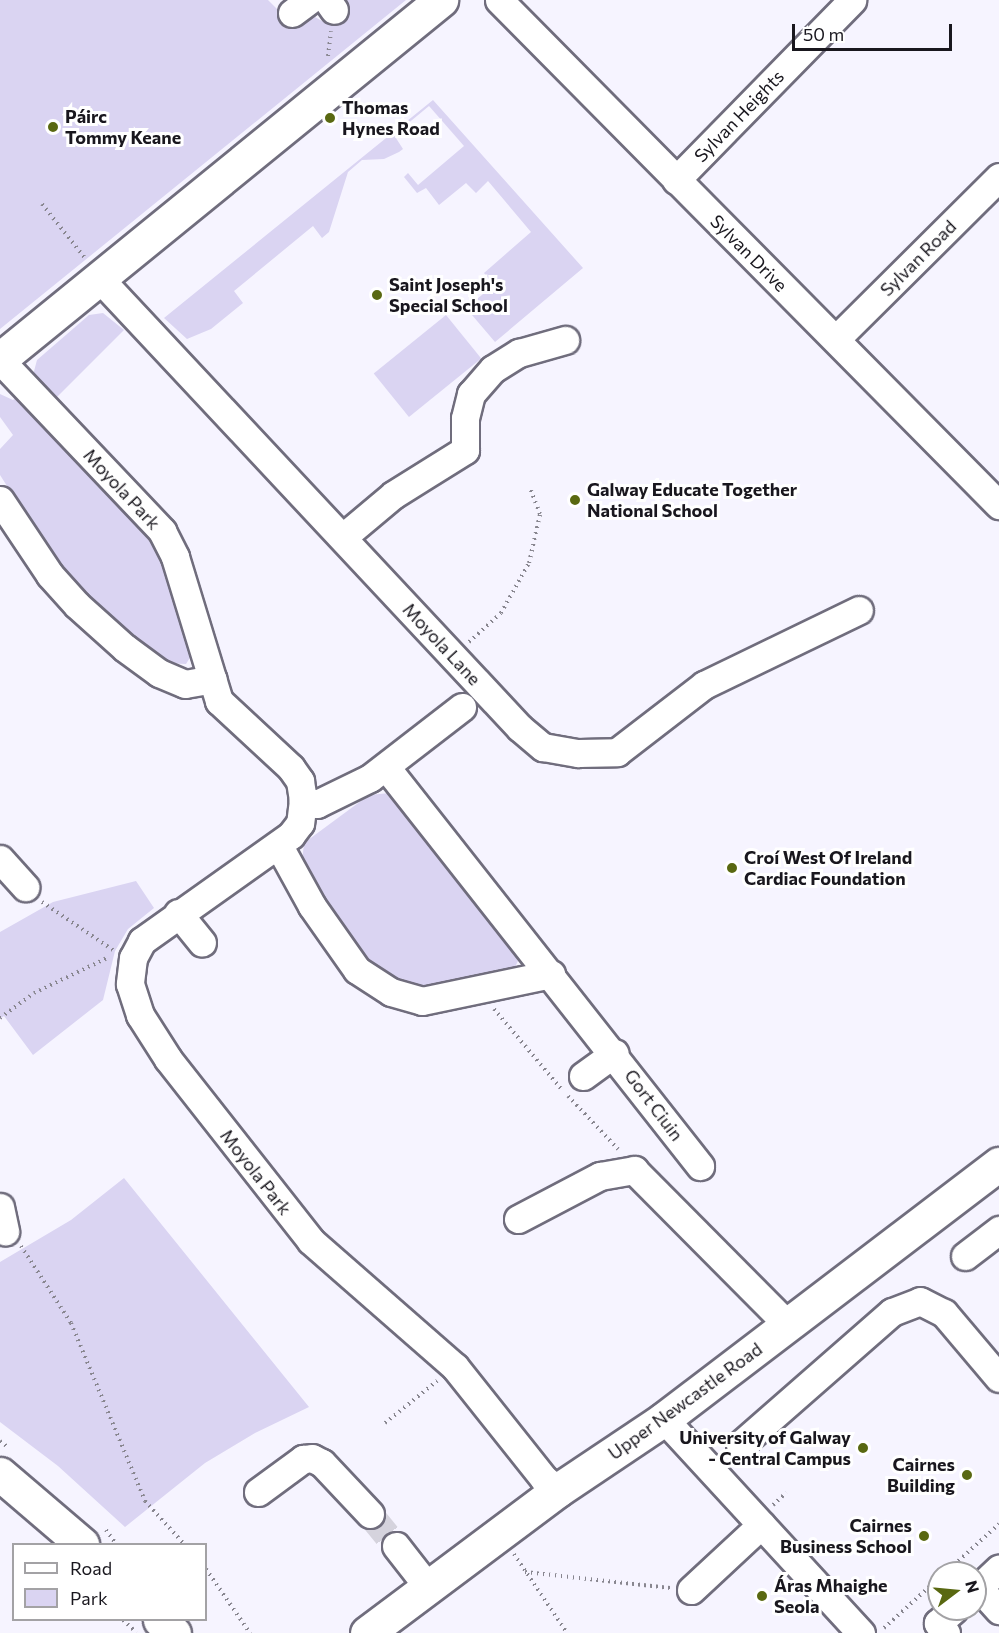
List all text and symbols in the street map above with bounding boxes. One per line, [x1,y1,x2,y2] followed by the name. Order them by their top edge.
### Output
[795,12,956,50] scale bar
[803,23,844,45] text: 50 m
[690,66,788,166] street label: Sylvan Heights
[342,97,440,140] place label: Thomas Hynes Road
[65,106,181,148] place label: Páirc Tommy Keane
[323,111,337,125] marker: Thomas Hynes Road
[46,120,60,134] marker: Páirc Tommy Keane
[706,210,792,296] street label: Sylvan Drive
[876,216,960,300] street label: Sylvan Road
[389,274,508,316] place label: Saint Joseph's Special School
[370,288,384,302] marker: Saint Joseph's Special School
[79,444,165,534] street label: Moyola Park
[587,479,797,522] place label: Galway Educate Together National School
[568,493,582,507] marker: Galway Educate Together National School
[399,598,485,690] street label: Moyola Lane
[744,847,912,890] place label: Croí West Of Ireland Cardiac Foundation
[725,861,739,875] marker: Croí West Of Ireland Cardiac Foundation
[620,1065,688,1145] street label: Gort Ciuin
[216,1125,296,1219] street label: Moyola Park
[604,1338,766,1464] street label: Upper Newcastle Road
[679,1427,851,1470] place label: University of Galway - Central Campus
[856,1441,870,1455] marker: University of Galway - Central Campus
[887,1454,955,1496] place label: Cairnes Building
[960,1468,974,1482] marker: Cairnes Building
[780,1515,912,1558] place label: Cairnes Business School
[917,1529,931,1543] marker: Cairnes Business School
[12,1543,207,1621] legend
[70,1557,112,1579] text: Road
[927,1561,987,1621] north arrow
[774,1575,888,1618] place label: Áras Mhaighe Seola
[962,1578,984,1595] text: N
[70,1587,108,1609] text: Park
[755,1589,769,1603] marker: Áras Mhaighe Seola

